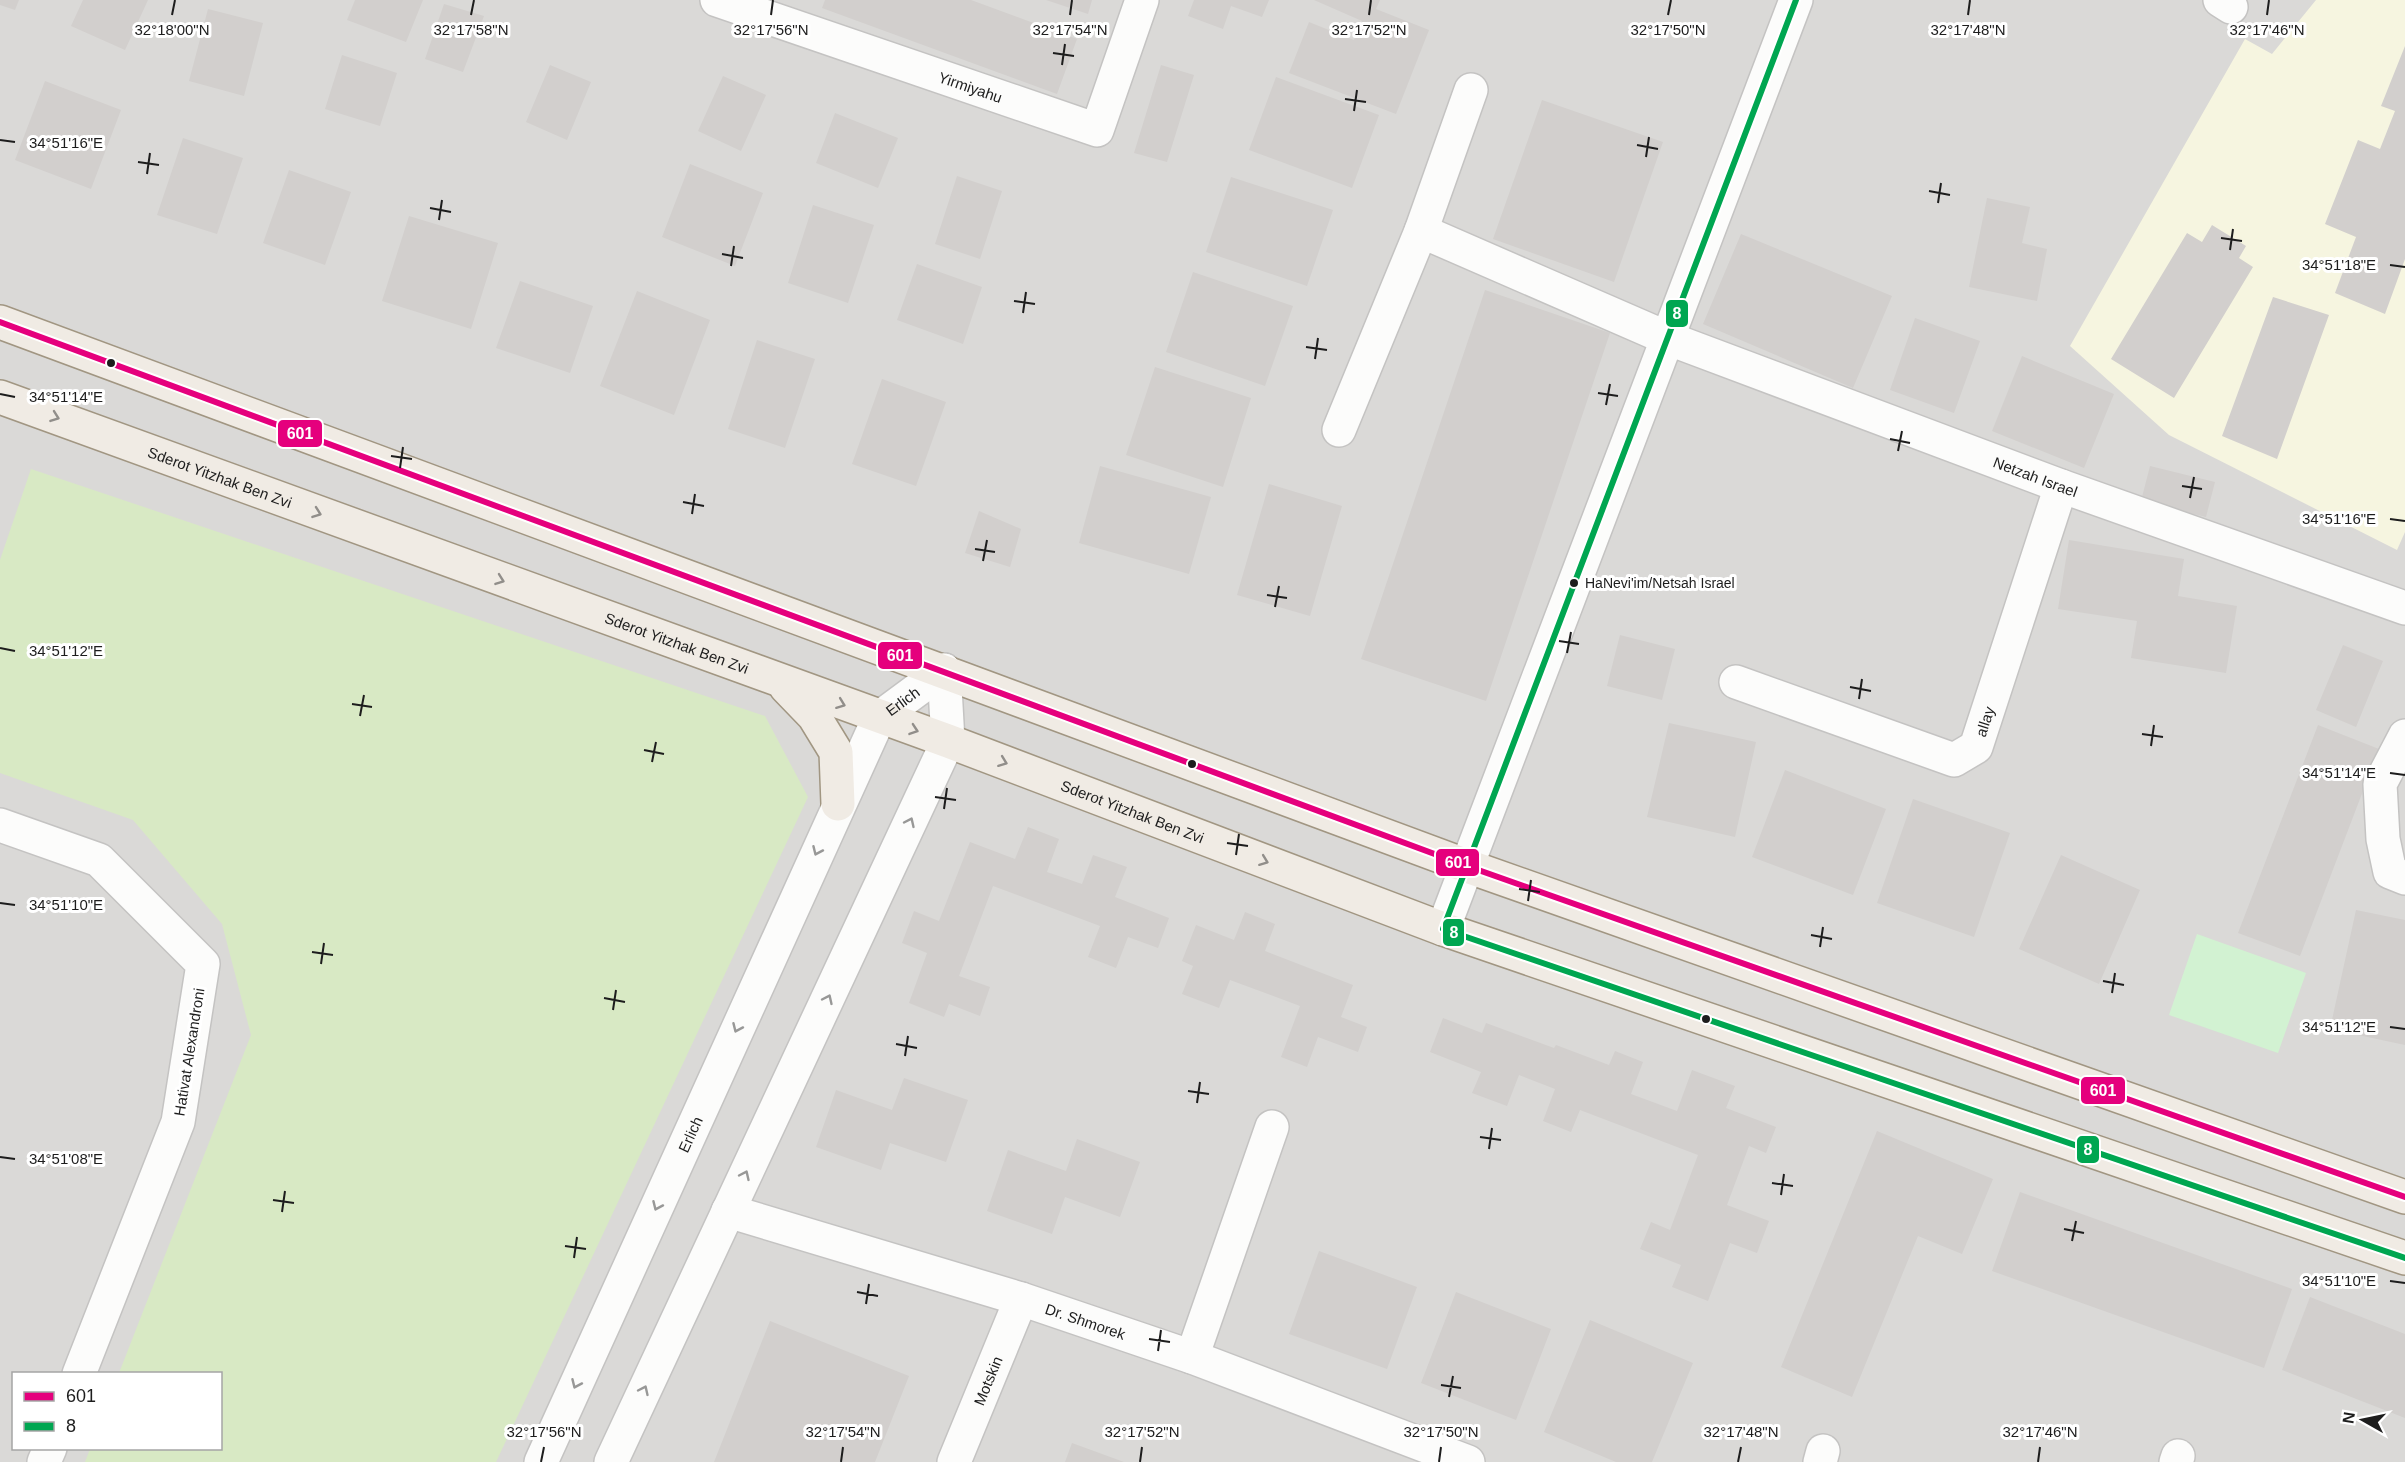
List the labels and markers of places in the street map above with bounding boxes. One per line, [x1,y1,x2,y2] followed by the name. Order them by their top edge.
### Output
[105,357,117,369] unlabelled marker
[1585,575,1735,591] place label: HaNevi'im/Netsah Israel
[1568,577,1580,589] marker: HaNevi'im/Netsah Israel
[1186,758,1198,770] unlabelled marker
[1700,1013,1712,1025] unlabelled marker

